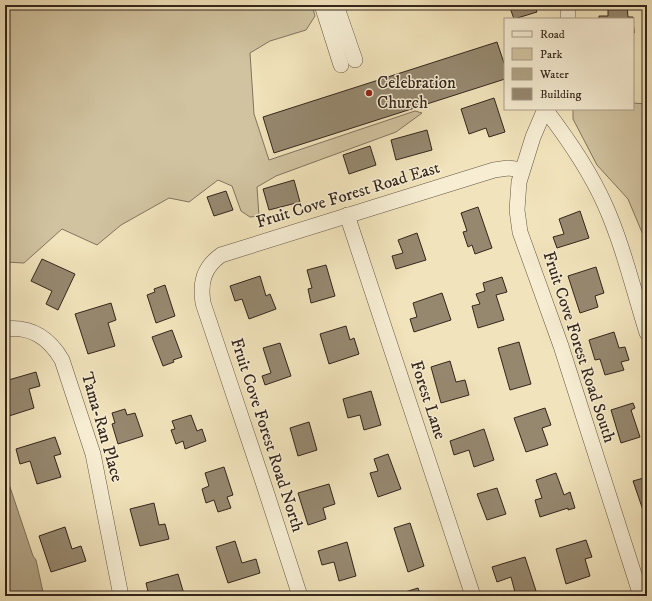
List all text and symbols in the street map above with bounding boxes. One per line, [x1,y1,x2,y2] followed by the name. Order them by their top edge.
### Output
[504,18,634,110] legend
[540,27,565,42] text: Road
[540,47,562,62] text: Park
[539,67,569,82] text: Water
[377,72,456,114] place label: Celebration Church
[540,87,581,102] text: Building
[364,88,374,98] marker: Celebration Church
[254,156,443,233] street label: Fruit Cove Forest Road East
[538,248,620,446] street label: Fruit Cove Forest Road South
[225,335,309,535] street label: Fruit Cove Forest Road North
[405,358,451,442] street label: Forest Lane
[76,370,128,484] street label: Tama-Ran Place

